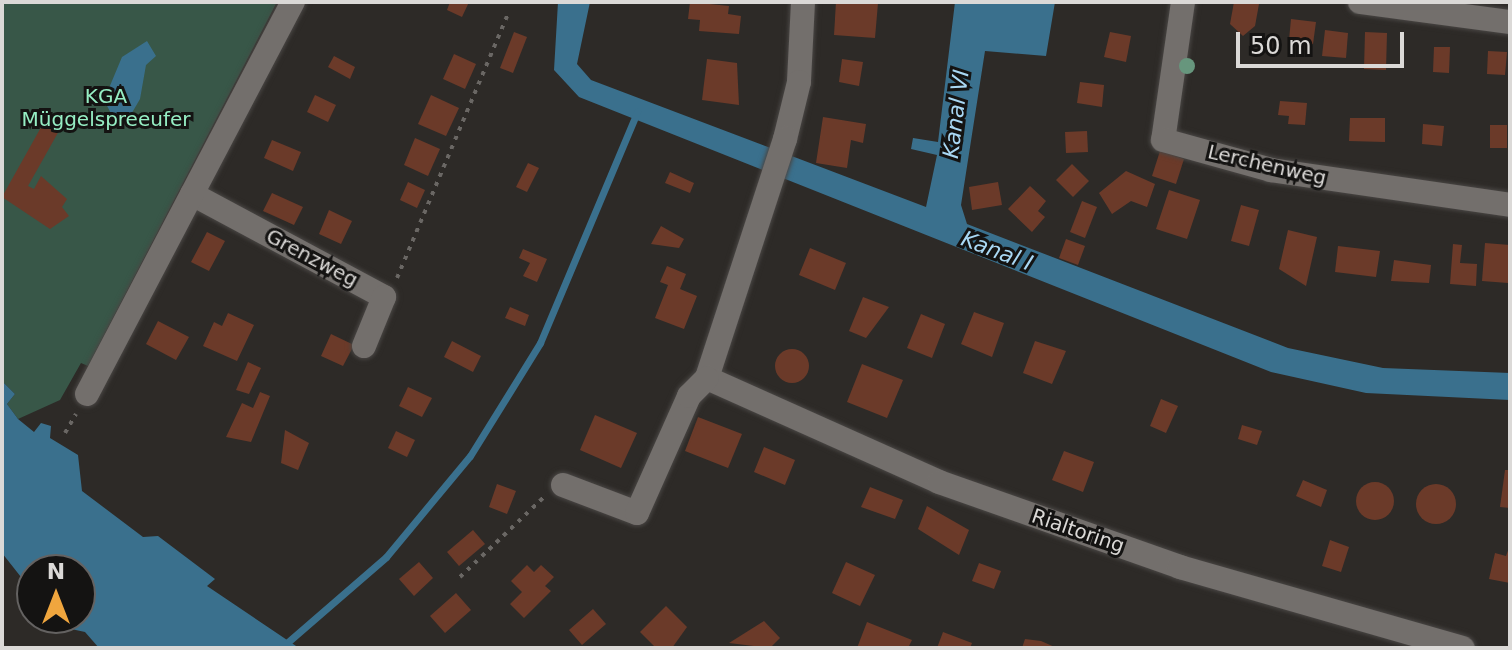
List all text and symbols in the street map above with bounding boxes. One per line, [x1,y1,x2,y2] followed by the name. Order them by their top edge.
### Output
[1240,16,1408,66] scale bar
[1250,32,1312,60] text: 50 m
[937,68,975,160] water label: Kanal VI
[22,84,190,131] park label: KGA Müggelspreeufer
[1205,140,1329,190] street label: Lerchenweg
[262,224,362,292] street label: Grenzweg
[958,225,1036,277] water label: Kanal I
[1028,504,1128,558] street label: Rialtoring
[16,554,96,634] north arrow
[47,559,65,584] text: N

